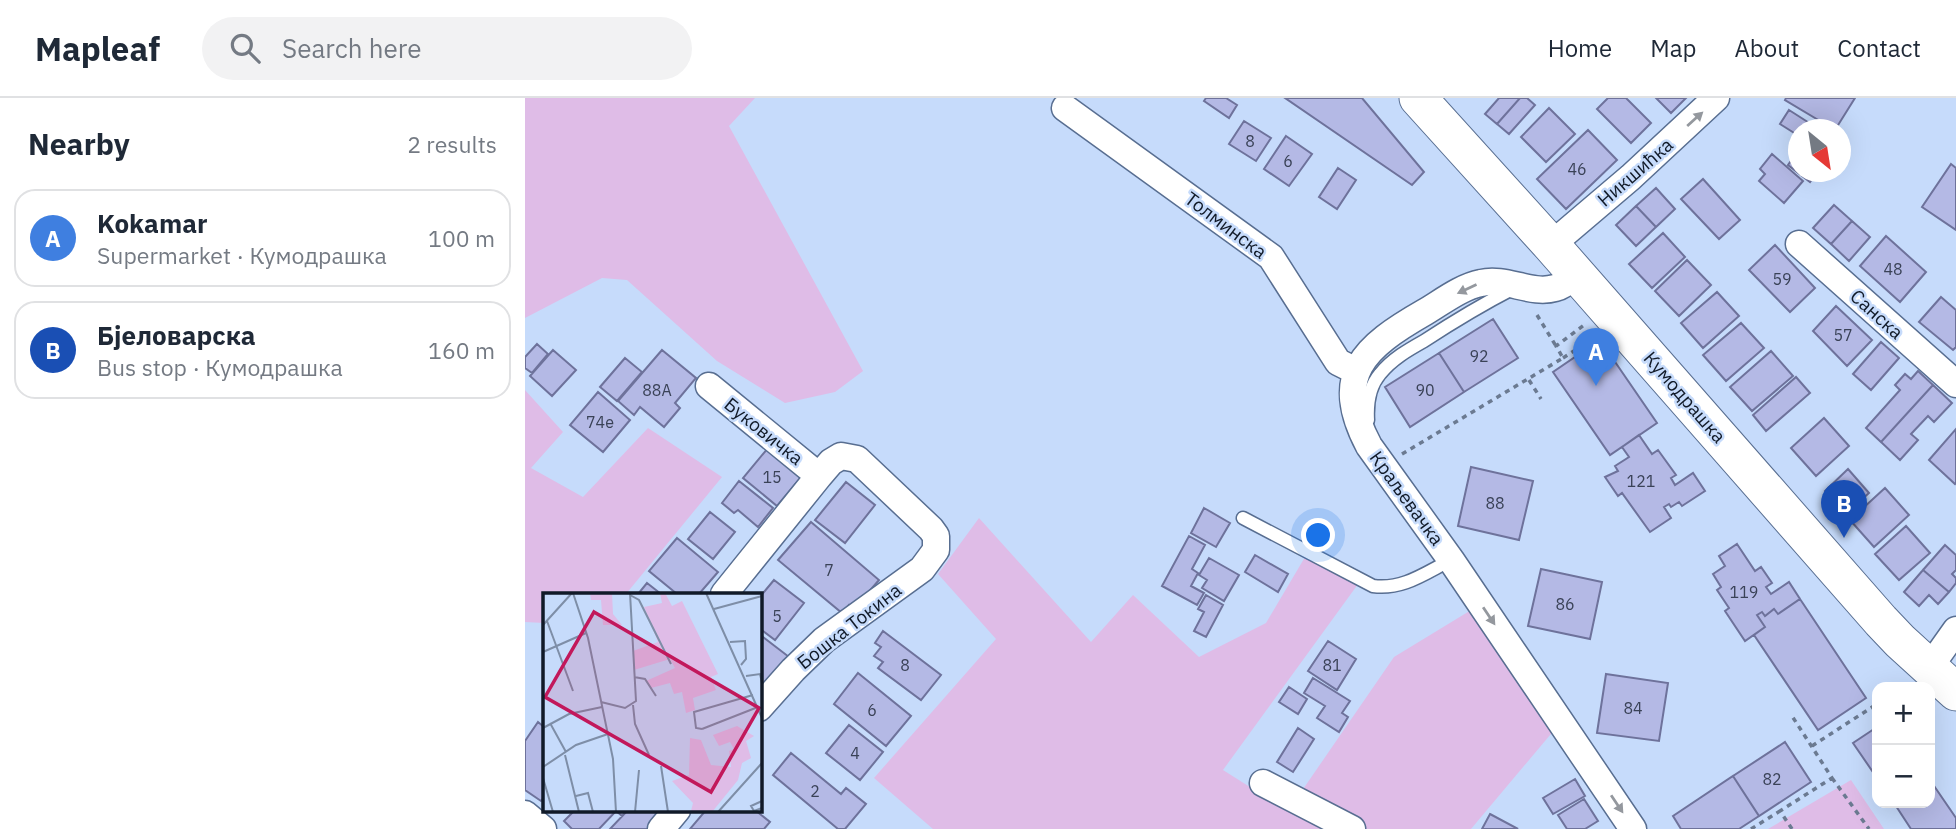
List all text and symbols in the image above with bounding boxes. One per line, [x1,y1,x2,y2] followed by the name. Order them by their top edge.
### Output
[202,17,692,80] search box
[35,27,160,70] text: Mapleaf
[226,29,264,67] icon: search
[282,31,422,65] text: Search here
[1548,32,1612,64] text: Home
[1650,32,1696,64] text: Map
[1734,32,1799,64] text: About
[1837,32,1921,64] text: Contact
[1686,111,1704,127] one-way arrow
[1788,119,1851,182] north arrow
[28,124,130,163] text: Nearby
[407,129,497,159] text: 2 results
[1245,131,1255,151] house number: 8
[1592,133,1678,211] street label: Никшићка
[1283,151,1293,171] house number: 6
[1567,159,1587,179] house number: 46
[1180,186,1272,264] street label: Толминска
[97,206,207,240] text: Kokamar
[45,223,61,253] text: A
[428,223,495,253] text: 100 m
[97,240,387,270] text: Supermarket · Кумодрашка
[1883,259,1903,279] house number: 48
[1772,269,1792,289] house number: 59
[1457,283,1477,295] one-way arrow
[1846,284,1908,344] street label: Санска
[97,318,256,352] text: Бјеловарска
[1833,325,1853,345] house number: 57
[1573,328,1619,386] pin: A
[45,335,61,365] text: B
[428,335,495,365] text: 160 m
[1469,346,1489,366] house number: 92
[1639,346,1731,448] street label: Кумодрашка
[97,352,343,382] text: Bus stop · Кумодрашка
[642,380,672,400] house number: 88A
[1415,380,1435,400] house number: 90
[720,392,808,470] street label: Буковичка
[586,412,614,432] house number: 74e
[1365,446,1449,550] street label: Краљевачка
[762,467,782,487] house number: 15
[1627,471,1655,491] house number: 121
[1821,480,1867,538] pin: B
[1485,493,1505,513] house number: 88
[1301,518,1335,552] your location
[824,560,834,580] house number: 7
[792,578,906,674] street label: Бошка Токина
[1730,582,1758,602] house number: 119
[543,593,761,812] inset map
[1555,594,1575,614] house number: 86
[772,606,782,626] house number: 5
[1482,607,1496,625] one-way arrow
[900,655,910,675] house number: 8
[1322,655,1342,675] house number: 81
[1872,682,1935,808] map controls
[1872,682,1935,745] button: +
[1623,698,1643,718] house number: 84
[867,700,877,720] house number: 6
[850,743,860,763] house number: 4
[1872,745,1935,808] button: −
[1762,769,1782,789] house number: 82
[810,781,820,801] house number: 2
[1610,795,1623,814] one-way arrow

